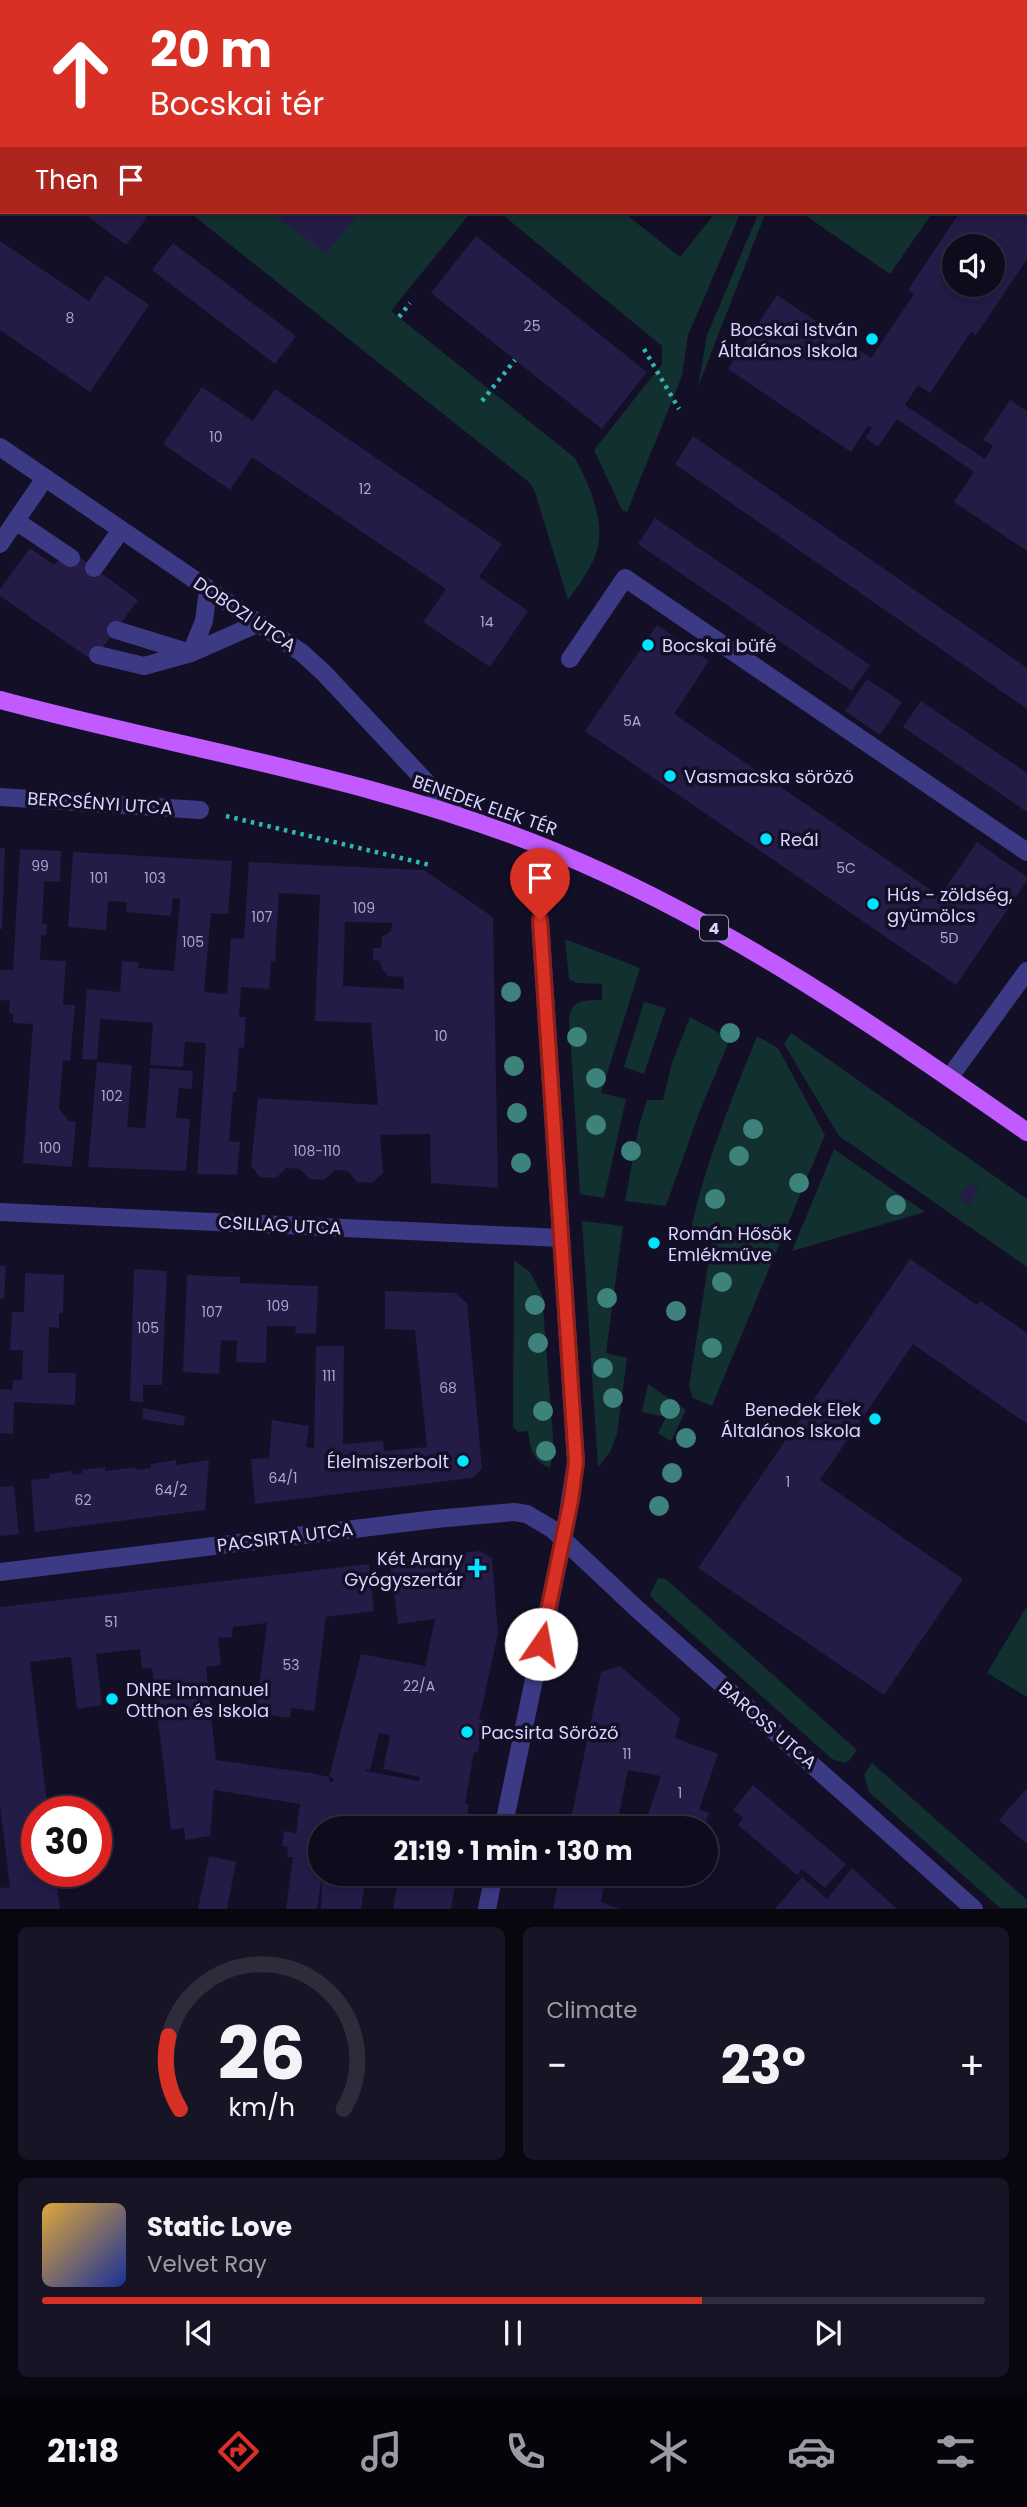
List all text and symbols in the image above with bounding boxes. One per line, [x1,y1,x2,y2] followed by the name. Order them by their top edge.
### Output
[150,16,272,84] text: 20 m
[35,28,126,119] icon: ahead
[150,81,324,126] text: Bocskai tér
[112,161,150,199] icon: arrive
[35,162,98,198] text: Then
[942,234,1005,297] map controls
[942,234,1005,297] button: sound
[66,308,75,328] house number: 8
[524,316,540,336] house number: 25
[718,317,858,363] place label: Bocskai István Általános Iskola
[864,331,880,347] marker: Bocskai István Általános Iskola
[209,427,223,447] house number: 10
[359,479,371,499] house number: 12
[189,570,301,658] street label: DOBOZI UTCA
[480,612,494,632] house number: 14
[662,633,776,658] place label: Bocskai büfé
[640,637,656,653] marker: Bocskai büfé
[623,711,641,731] house number: 5A
[684,764,854,789] place label: Vasmacska söröző
[662,768,678,784] marker: Vasmacska söröző
[409,769,561,841] street label: BENEDEK ELEK TÉR
[27,785,173,821] street label: BERCSÉNYI UTCA
[780,827,819,852] place label: Reál
[758,831,774,847] marker: Reál
[510,848,570,920] pin
[31,856,49,876] house number: 99
[836,858,856,878] house number: 5C
[521,859,559,897] icon: arrive
[90,868,108,888] house number: 101
[144,868,166,888] house number: 103
[887,882,1013,928] place label: Hús - zöldség, gyümölcs
[865,896,881,912] marker: Hús - zöldség, gyümölcs
[353,898,375,918] house number: 109
[252,907,273,927] house number: 107
[700,916,728,940] road number: 4
[940,928,958,948] house number: 5D
[182,932,204,952] house number: 105
[434,1026,448,1046] house number: 10
[101,1086,123,1106] house number: 102
[39,1138,61,1158] house number: 100
[293,1141,341,1161] house number: 108-110
[218,1209,342,1241] street label: CSILLAG UTCA
[668,1221,792,1267] place label: Román Hősök Emlékműve
[646,1235,662,1251] marker: Román Hősök Emlékműve
[267,1296,289,1316] house number: 109
[202,1302,223,1322] house number: 107
[137,1318,159,1338] house number: 105
[322,1366,336,1386] house number: 111
[439,1378,457,1398] house number: 68
[721,1397,862,1443] place label: Benedek Elek Általános Iskola
[867,1411,883,1427] marker: Benedek Elek Általános Iskola
[327,1449,449,1474] place label: Élelmiszerbolt
[455,1453,471,1469] marker: Élelmiszerbolt
[269,1468,297,1488] house number: 64/1
[786,1472,790,1492] house number: 1
[155,1480,187,1500] house number: 64/2
[75,1490,91,1510] house number: 62
[215,1516,355,1558] street label: PACSIRTA UTCA
[344,1546,463,1592] place label: Két Arany Gyógyszertár
[469,1560,485,1576] marker: Két Arany Gyógyszertár
[504,1607,578,1681] position arrow
[104,1612,118,1632] house number: 51
[282,1655,300,1675] house number: 53
[403,1676,435,1696] house number: 22/A
[714,1676,822,1774] street label: BAROSS UTCA
[126,1677,269,1723] place label: DNRE Immanuel Otthon és Iskola
[104,1691,120,1707] marker: DNRE Immanuel Otthon és Iskola
[481,1720,619,1745] place label: Pacsirta Söröző
[459,1724,475,1740] marker: Pacsirta Söröző
[623,1744,631,1764] house number: 11
[678,1783,682,1803] house number: 1
[21,1796,112,1887] speed limit sign: 30
[394,1833,632,1869] text: 21:19 · 1 min · 130 m
[547,1994,637,2026] text: Climate
[217,2004,305,2105] text: 26
[721,2029,806,2102] text: 23°
[547,2039,567,2092] text: −
[959,2039,985,2092] text: +
[228,2090,295,2125] text: km/h
[147,2209,292,2245] text: Static Love
[147,2248,267,2280] text: Velvet Ray
[180,2314,218,2352] icon: previous
[494,2314,532,2352] icon: pause
[809,2314,847,2352] icon: next
[214,2427,263,2476] icon: directions
[357,2427,406,2476] icon: music
[501,2427,550,2476] icon: phone
[644,2427,693,2476] icon: climate
[787,2427,836,2476] icon: car
[931,2427,980,2476] icon: filters
[47,2428,119,2473] text: 21:18

